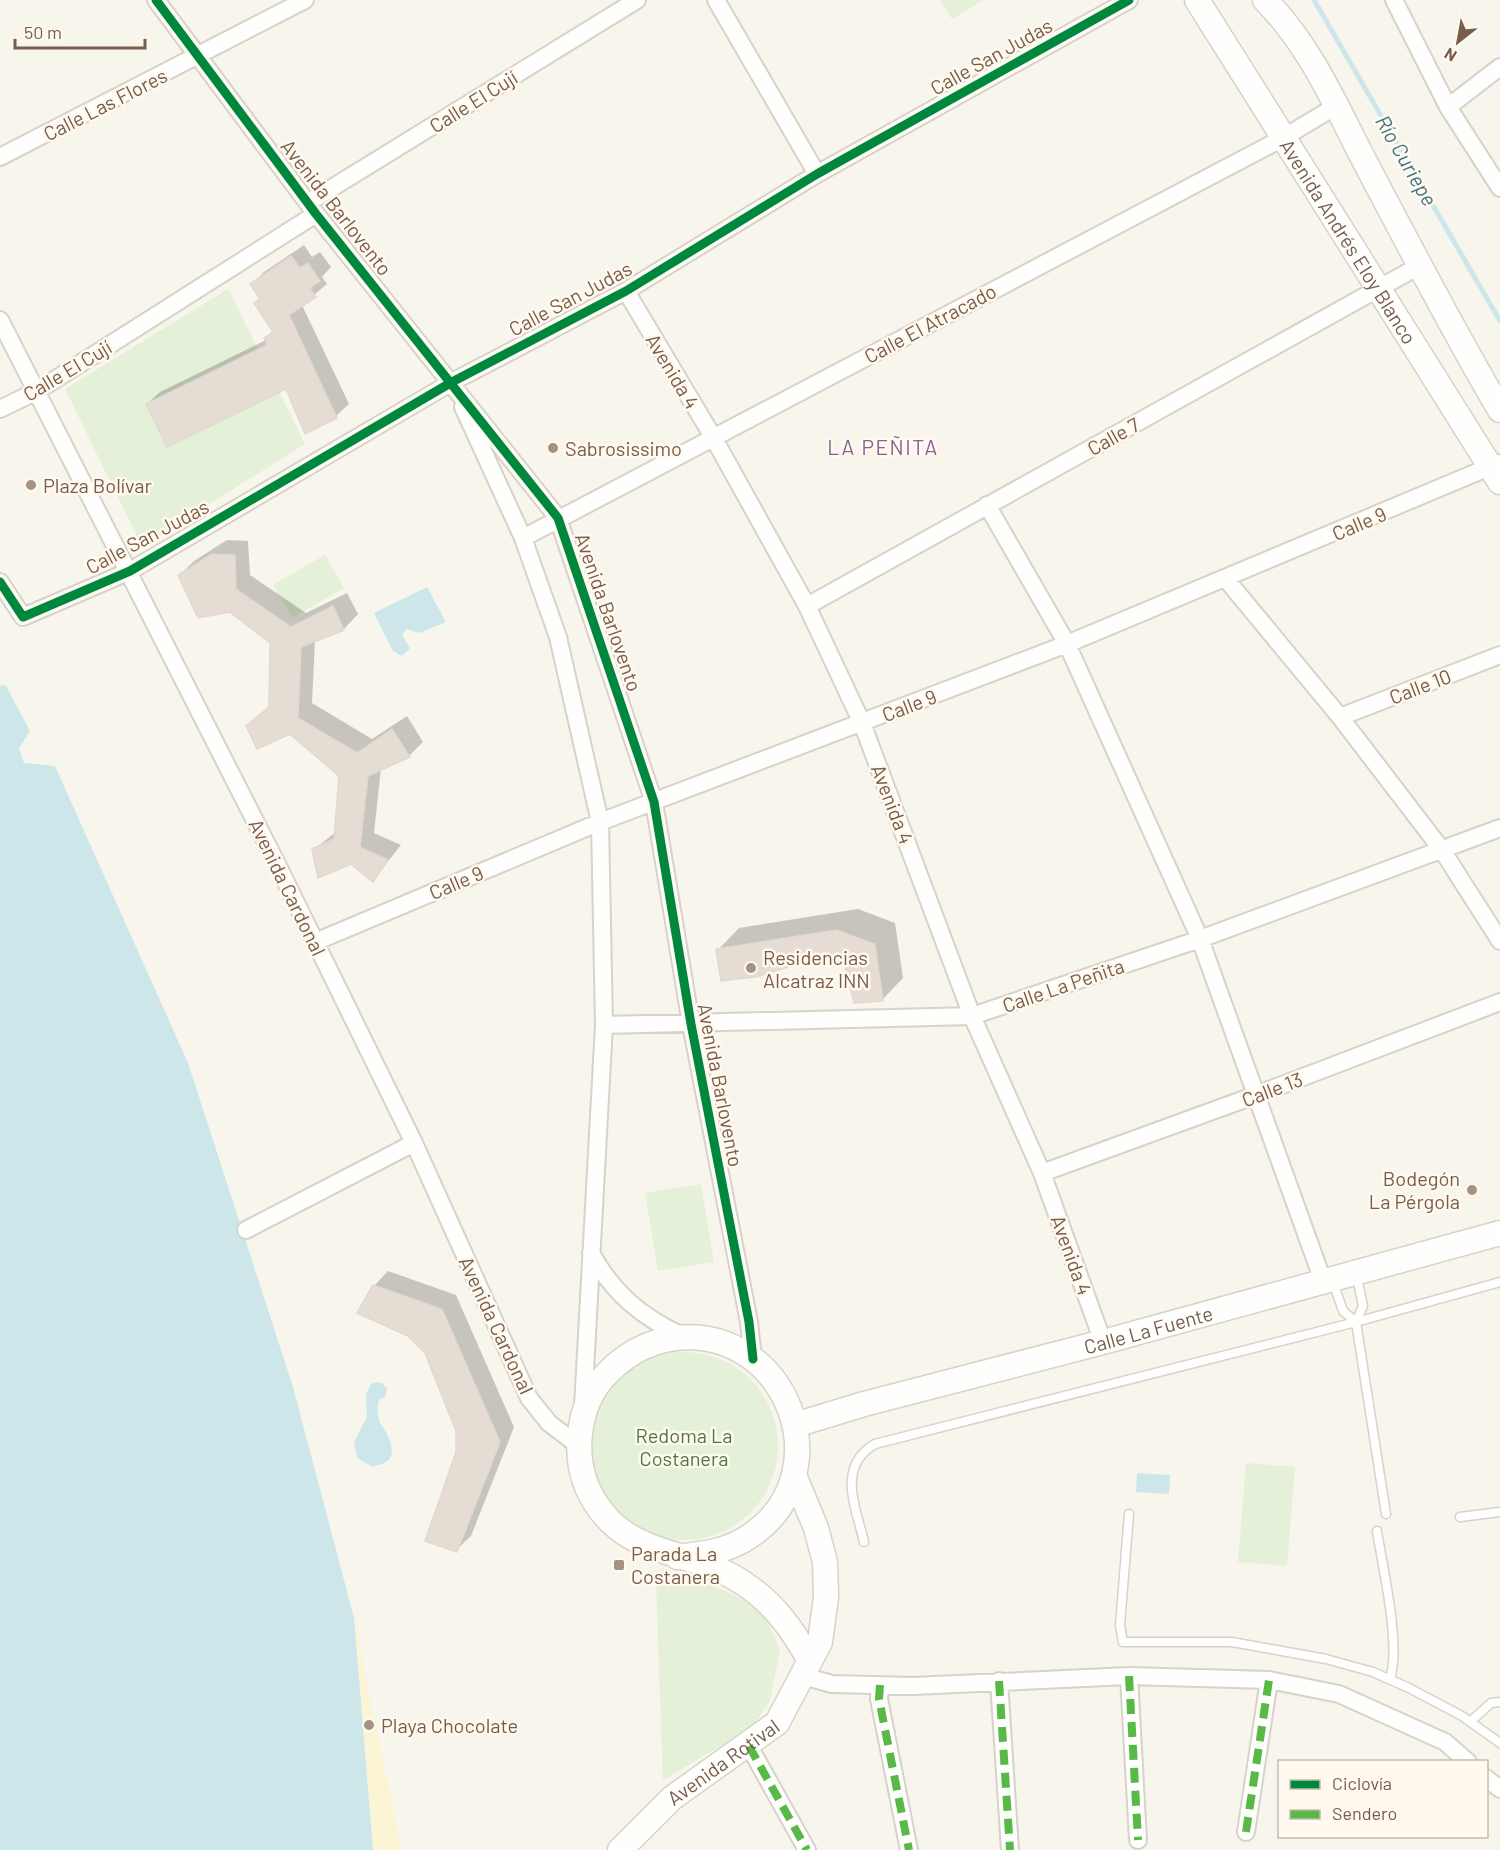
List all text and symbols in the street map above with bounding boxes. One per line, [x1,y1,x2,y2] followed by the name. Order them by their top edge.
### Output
[15,12,146,50] scale bar
[1428,12,1488,72] north arrow
[926,13,1056,99] street label: Calle San Judas
[24,21,62,43] text: 50 m
[1441,44,1459,66] text: N
[39,63,171,145] street label: Calle Las Flores
[425,65,521,137] street label: Calle El Cují
[1371,110,1443,210] water label: Río Curiepe
[276,134,398,280] street label: Avenida Barlovento
[1275,134,1422,348] street label: Avenida Andrés Eloy Blanco
[504,256,636,340] street label: Calle San Judas
[860,278,1000,368] street label: Calle El Atracado
[641,329,705,413] street label: Avenida 4
[18,334,116,406] street label: Calle El Cují
[1083,412,1144,460] street label: Calle 7
[827,434,939,459] district label: LA PEÑITA
[565,436,682,460] place label: Sabrosissimo
[546,441,560,455] marker: Sabrosissimo
[43,473,152,497] place label: Plaza Bolívar
[24,478,38,492] marker: Plaza Bolívar
[81,494,213,578] street label: Calle San Judas
[1328,501,1390,545] street label: Calle 9
[571,530,647,694] street label: Avenida Barlovento
[1386,663,1454,709] street label: Calle 10
[878,684,940,726] street label: Calle 9
[867,761,919,847] street label: Avenida 4
[245,815,331,959] street label: Avenida Cardonal
[425,860,487,904] street label: Calle 9
[763,945,870,992] place label: Residencias Alcatraz INN
[999,953,1127,1017] street label: Calle La Peñita
[744,961,758,975] marker: Residencias Alcatraz INN
[693,1001,749,1169] street label: Avenida Barlovento
[1238,1066,1306,1112] street label: Calle 13
[1369,1166,1460,1213] place label: Bodegón La Pérgola
[1465,1183,1479,1197] marker: Bodegón La Pérgola
[1046,1212,1098,1298] street label: Avenida 4
[455,1252,539,1398] street label: Avenida Cardonal
[1081,1300,1215,1358] street label: Calle La Fuente
[636,1423,733,1470] park label: Redoma La Costanera
[631,1541,720,1588] place label: Parada La Costanera
[612,1558,626,1572] marker: Parada La Costanera
[381,1713,518,1737] place label: Playa Chocolate
[662,1714,783,1810] street label: Avenida Rotival
[362,1718,376,1732] marker: Playa Chocolate
[1278,1760,1488,1838] legend
[1332,1772,1392,1794] text: Ciclovía
[1332,1802,1397,1824] text: Sendero

